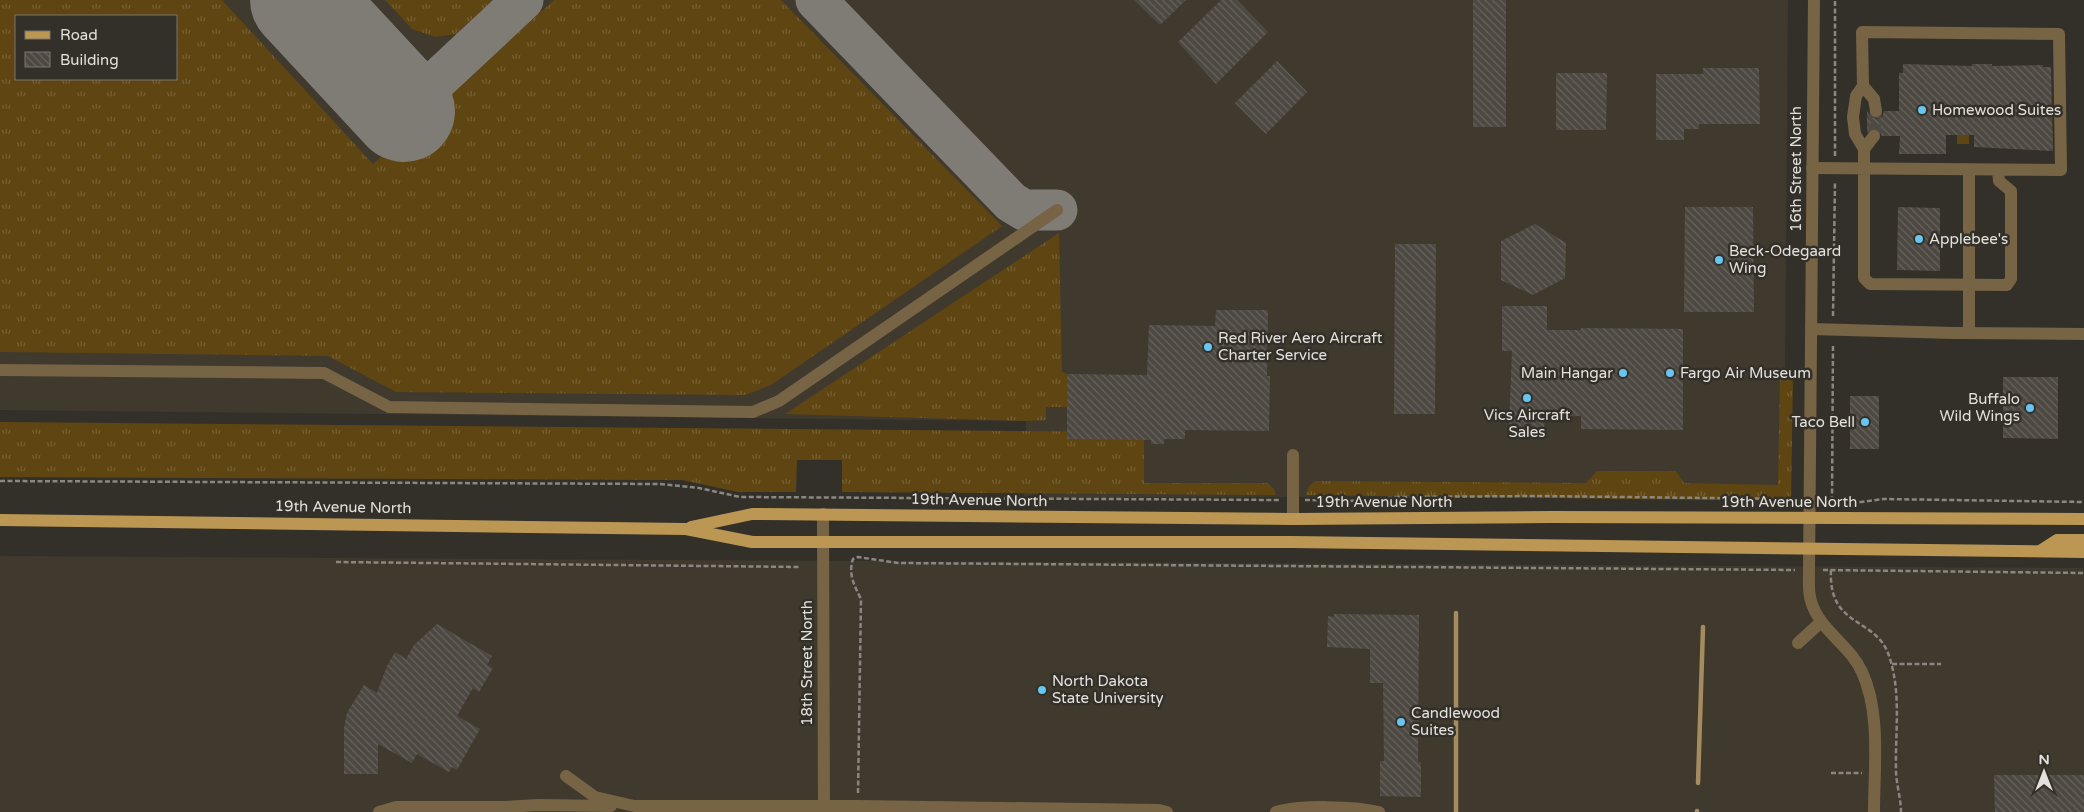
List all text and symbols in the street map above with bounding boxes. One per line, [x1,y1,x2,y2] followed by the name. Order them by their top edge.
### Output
[15,15,178,80] legend
[60,26,98,44] text: Road
[60,51,119,69] text: Building
[1932,101,2061,119] place label: Homewood Suites
[1916,104,1928,116] marker: Homewood Suites
[1787,106,1805,232] street label: 16th Street North
[1929,230,2008,248] place label: Applebee's
[1913,233,1925,245] marker: Applebee's
[1729,242,1841,277] place label: Beck-Odegaard Wing
[1713,254,1725,266] marker: Beck-Odegaard Wing
[1218,329,1383,364] place label: Red River Aero Aircraft Charter Service
[1202,341,1214,353] marker: Red River Aero Aircraft Charter Service
[1521,364,1613,382] place label: Main Hangar
[1680,364,1811,382] place label: Fargo Air Museum
[1617,367,1629,379] marker: Main Hangar
[1664,367,1676,379] marker: Fargo Air Museum
[1940,390,2020,425] place label: Buffalo Wild Wings
[1521,392,1533,404] marker: Vics Aircraft Sales
[2024,402,2036,414] marker: Buffalo Wild Wings
[1484,406,1571,441] place label: Vics Aircraft Sales
[1791,413,1855,431] place label: Taco Bell
[1859,416,1871,428] marker: Taco Bell
[910,490,1048,510] street label: 19th Avenue North
[1316,493,1452,511] street label: 19th Avenue North
[1721,493,1857,511] street label: 19th Avenue North
[274,497,412,517] street label: 19th Avenue North
[798,600,816,726] street label: 18th Street North
[1052,672,1164,707] place label: North Dakota State University
[1036,684,1048,696] marker: North Dakota State University
[1411,704,1500,739] place label: Candlewood Suites
[1395,716,1407,728] marker: Candlewood Suites
[2019,747,2069,797] north arrow
[2038,751,2050,768] text: N

